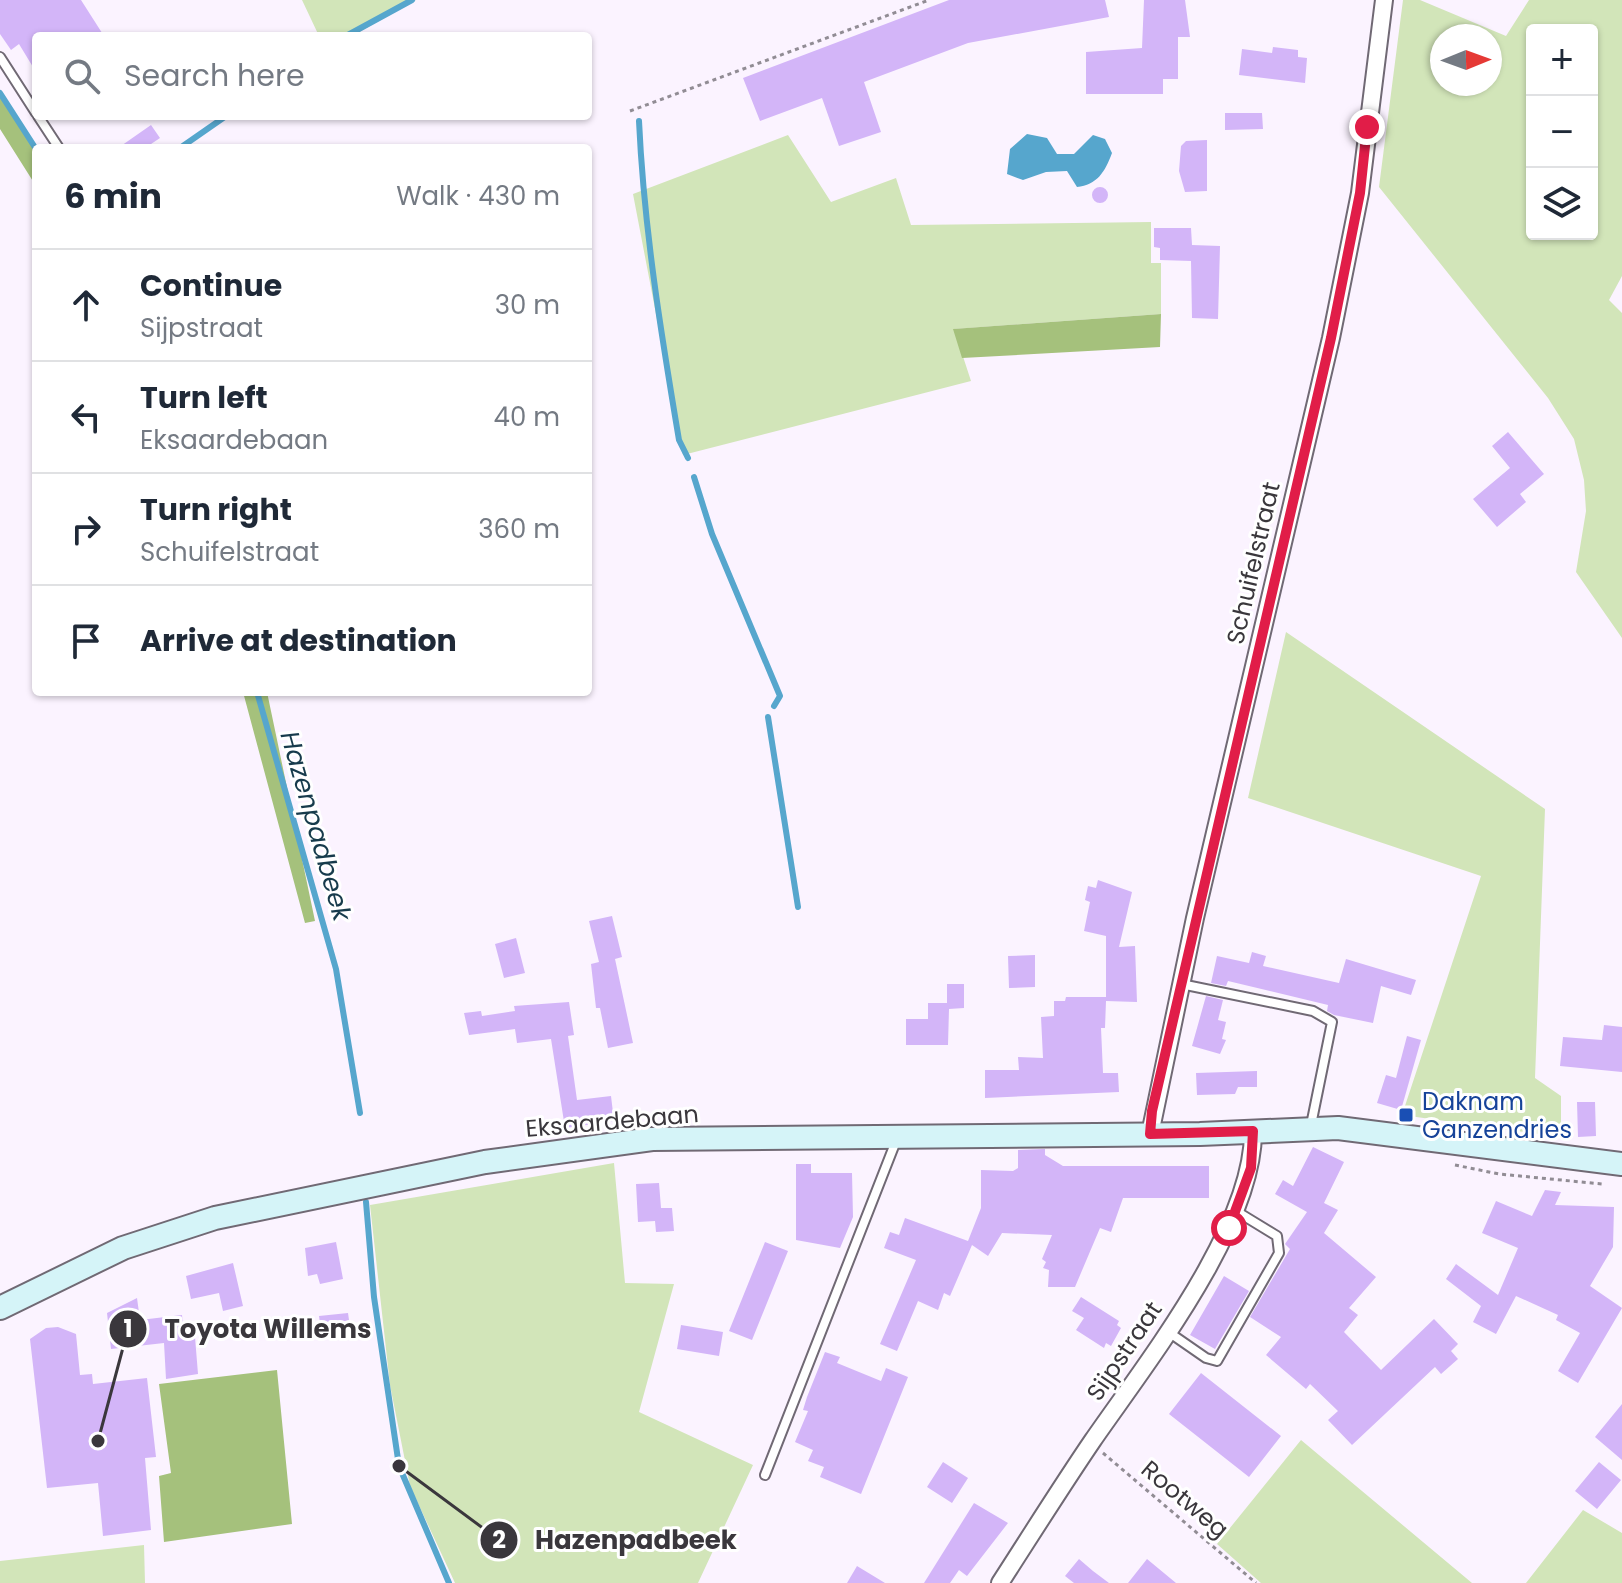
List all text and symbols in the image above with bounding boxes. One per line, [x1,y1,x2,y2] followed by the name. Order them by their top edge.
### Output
[1430,24,1502,96] north arrow
[1526,24,1598,240] map controls
[1526,24,1598,96] button: +
[32,32,592,120] search box
[60,54,104,98] icon: search
[124,54,305,97] text: Search here
[1526,96,1598,168] button: −
[1349,109,1385,145] route end
[1526,168,1598,240] button: layers
[64,172,162,220] text: 6 min
[396,178,560,214] text: Walk · 430 m
[140,264,282,307] text: Continue
[64,283,108,327] icon: ahead
[495,287,560,323] text: 30 m
[140,310,263,346] text: Sijpstraat
[140,376,268,419] text: Turn left
[64,395,108,439] icon: left
[494,399,560,435] text: 40 m
[140,422,328,458] text: Eksaardebaan
[1218,479,1288,647] street label: Schuifelstraat
[140,488,292,531] text: Turn right
[64,507,108,551] icon: right
[478,511,560,547] text: 360 m
[140,534,319,570] text: Schuifelstraat
[64,619,108,663] icon: arrive
[140,619,457,662] text: Arrive at destination
[272,727,361,927] water label: Hazenpadbeek
[1422,1085,1572,1146] place label: Daknam Ganzendries
[524,1097,700,1145] street label: Eksaardebaan
[1397,1106,1415,1124] marker: Daknam Ganzendries
[1211,1210,1247,1246] route start
[1079,1295,1169,1407] street label: Sijpstraat
[108,1304,388,1354] callout: Toyota Willems
[164,1311,372,1347] text: Toyota Willems
[123,1312,133,1345] text: 1
[1134,1453,1236,1545] street label: Rootweg
[479,1515,753,1565] callout: Hazenpadbeek
[535,1522,737,1558] text: Hazenpadbeek
[492,1523,506,1556] text: 2

